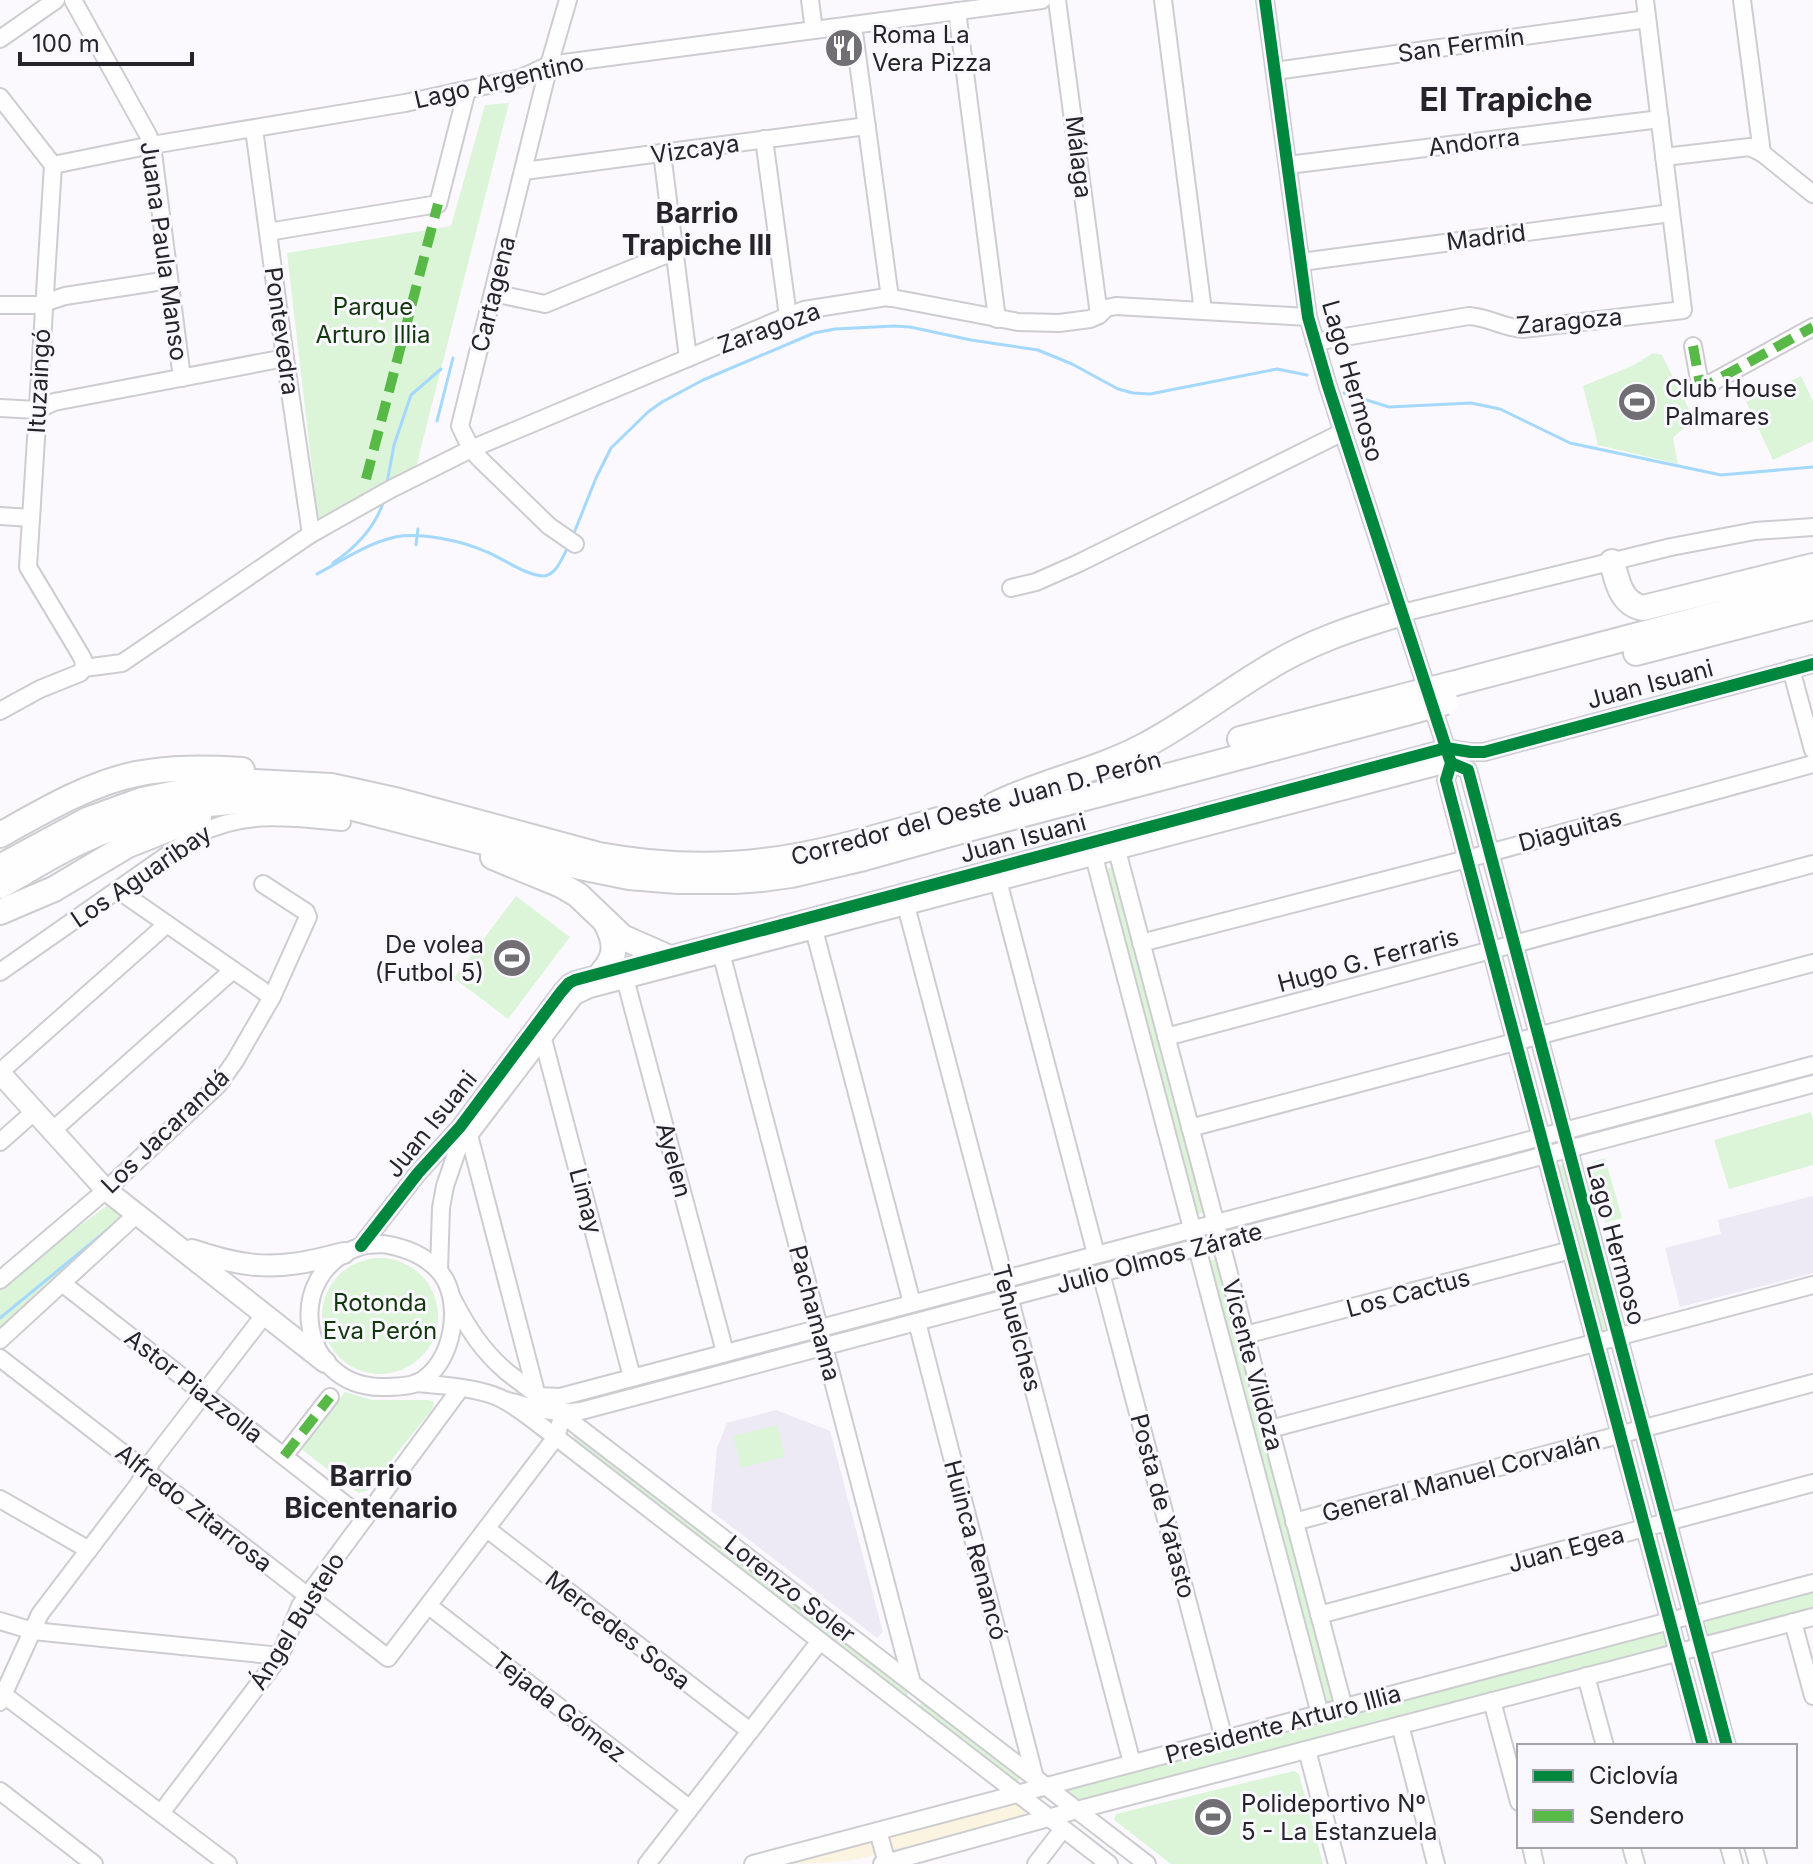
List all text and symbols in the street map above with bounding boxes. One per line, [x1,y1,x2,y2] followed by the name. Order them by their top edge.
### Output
[20,16,192,66] scale bar
[872,20,992,77] place label: Roma La Vera Pizza
[1396,22,1526,68] street label: San Fermín
[823,27,865,69] restaurant icon: Roma La Vera Pizza
[32,29,100,58] text: 100 m
[411,47,587,115] street label: Lago Argentino
[1419,80,1593,119] district label: El Trapiche
[1060,114,1098,200] street label: Málaga
[1427,122,1521,162] street label: Andorra
[649,128,741,170] street label: Vizcaya
[134,139,194,363] street label: Juana Paula Manso
[622,196,772,262] district label: Barrio Trapiche III
[1445,218,1527,256] street label: Madrid
[465,233,521,355] street label: Cartagena
[259,265,305,397] street label: Pontevedra
[315,292,431,349] park label: Parque Arturo Illia
[714,296,824,360] street label: Zaragoza
[1316,297,1390,465] street label: Lago Hermoso
[1515,302,1623,340] street label: Zaragoza
[22,328,56,434] street label: Ituzaingó
[1665,374,1797,431] place label: Club House Palmares
[1616,381,1658,423] sports icon: Club House Palmares
[1584,653,1716,715] street label: Juan Isuani
[788,745,1164,871] street label: Corredor del Oeste Juan D. Perón
[1515,802,1625,858] street label: Diaguitas
[957,807,1089,869] street label: Juan Isuani
[65,818,217,934] street label: Los Aguaribay
[1274,922,1462,998] street label: Hugo G. Ferraris
[375,930,484,987] place label: De volea (Futbol 5)
[491,937,533,979] sports icon: De volea (Futbol 5)
[95,1063,235,1199] street label: Los Jacarandá
[379,1065,483,1183] street label: Juan Isuani
[650,1120,698,1200] street label: Ayelen
[1580,1160,1652,1328] street label: Lago Hermoso
[563,1165,609,1237] street label: Limay
[1053,1217,1265,1299] street label: Julio Olmos Zárate
[783,1242,847,1384] street label: Pachamama
[986,1261,1048,1395] street label: Tehuelches
[1343,1263,1473,1323] street label: Los Cactus
[1216,1276,1290,1454] street label: Vicente Vildoza
[323,1288,437,1345] park label: Rotonda Eva Perón
[119,1323,269,1449] street label: Astor Piazzolla
[1124,1410,1202,1602] street label: Posta de Yatasto
[1319,1426,1603,1528] street label: General Manuel Corvalán
[110,1438,278,1578] street label: Alfredo Zitarrosa
[938,1457,1014,1643] street label: Huinca Renancó
[284,1459,458,1525] district label: Barrio Bicentenario
[1505,1520,1627,1578] street label: Juan Egea
[719,1529,861,1649] street label: Lorenzo Soler
[242,1546,351,1695] street label: Ángel Bustelo
[540,1564,696,1696] street label: Mercedes Sosa
[486,1646,632,1768] street label: Tejada Gómez
[1162,1679,1404,1769] street label: Presidente Arturo Illia
[1517,1744,1797,1848] legend
[1589,1761,1679,1790] text: Ciclovía
[1241,1789,1437,1846] place label: Polideportivo Nº 5 - La Estanzuela
[1192,1796,1234,1838] sports icon: Polideportivo Nº 5 - La Estanzuela
[1589,1801,1684,1830] text: Sendero

